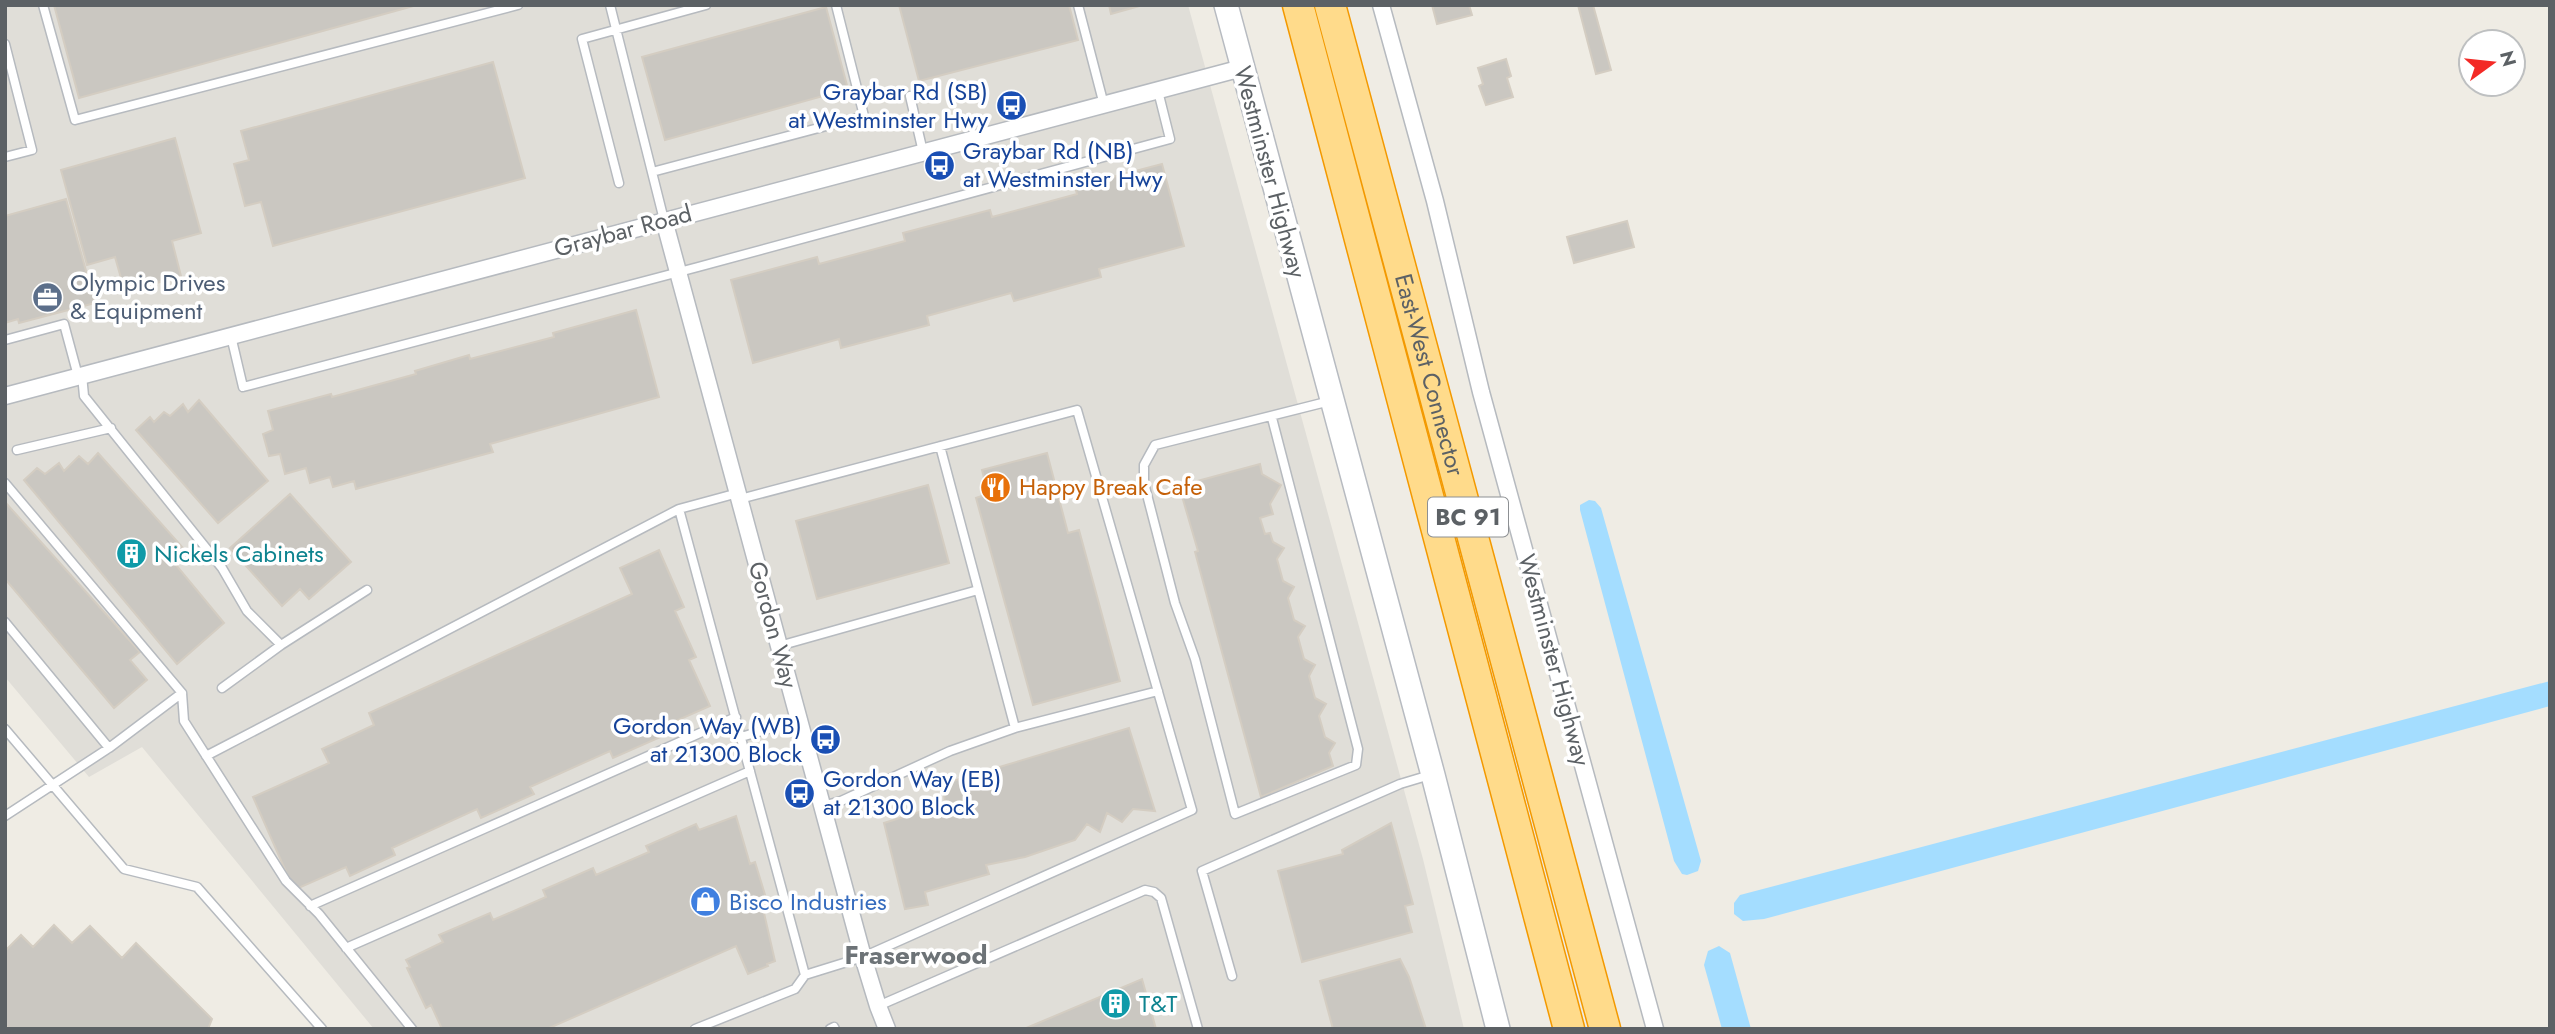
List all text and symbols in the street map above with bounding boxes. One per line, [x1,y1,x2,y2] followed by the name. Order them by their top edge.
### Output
[2457,28,2527,98] north arrow
[2493,48,2523,70] text: N
[1225,62,1316,282] street label: Westminster Highway
[788,74,988,137] place label: Graybar Rd (SB) at Westminster Hwy
[994,89,1028,123] bus stop icon: Graybar Rd (SB) at Westminster Hwy
[963,133,1163,196] place label: Graybar Rd (NB) at Westminster Hwy
[923,148,957,182] bus stop icon: Graybar Rd (NB) at Westminster Hwy
[550,195,696,266] street label: Graybar Road
[70,265,225,328] place label: Olympic Drives & Equipment
[1386,270,1474,480] street label: East-West Connector
[30,280,64,314] office icon: Olympic Drives & Equipment
[1019,469,1203,504] place label: Happy Break Cafe
[979,470,1013,504] restaurant icon: Happy Break Cafe
[1428,498,1508,537] road number: BC 91
[154,536,324,571] place label: Nickels Cabinets
[114,537,148,571] building icon: Nickels Cabinets
[1509,550,1600,770] street label: Westminster Highway
[740,558,807,693] street label: Gordon Way
[613,708,802,771] place label: Gordon Way (WB) at 21300 Block
[808,723,842,757] bus stop icon: Gordon Way (WB) at 21300 Block
[823,761,1002,824] place label: Gordon Way (EB) at 21300 Block
[783,776,817,810] bus stop icon: Gordon Way (EB) at 21300 Block
[729,884,887,919] place label: Bisco Industries
[689,885,723,919] shop icon: Bisco Industries
[845,936,987,974] district label: Fraserwood
[1139,986,1178,1021] place label: T&T
[1099,987,1133,1021] building icon: T&T

